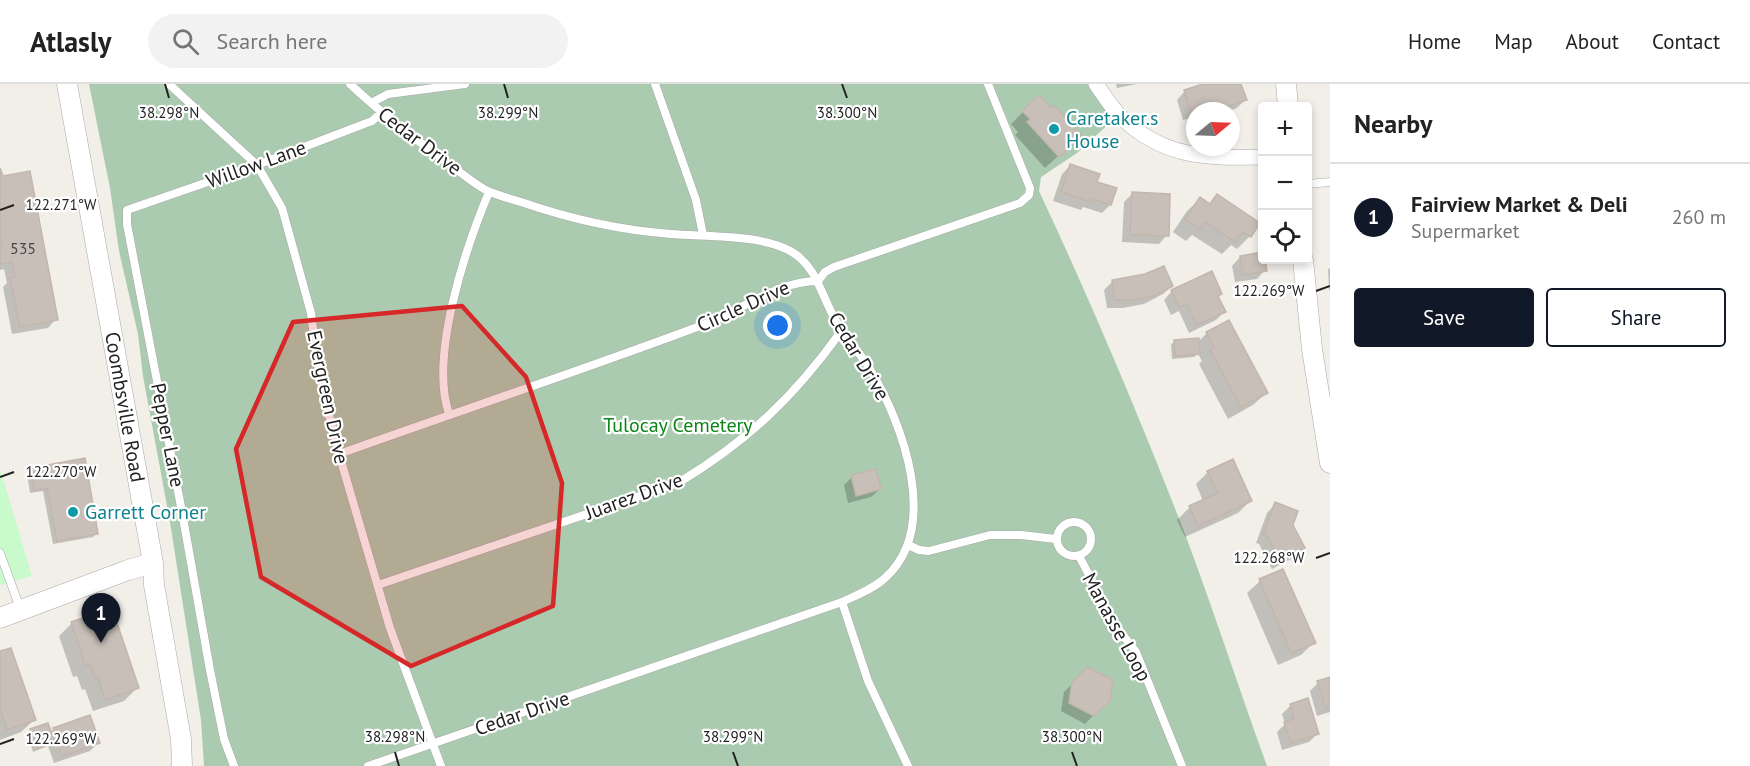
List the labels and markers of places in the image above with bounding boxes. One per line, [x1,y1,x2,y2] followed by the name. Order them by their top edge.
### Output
[1066,105,1158,154] place label: Caretaker.s House
[1047,122,1061,136] marker: Caretaker.s House
[85,499,206,525] place label: Garrett Corner
[66,505,80,519] marker: Garrett Corner
[82,594,120,643] pin: 1

